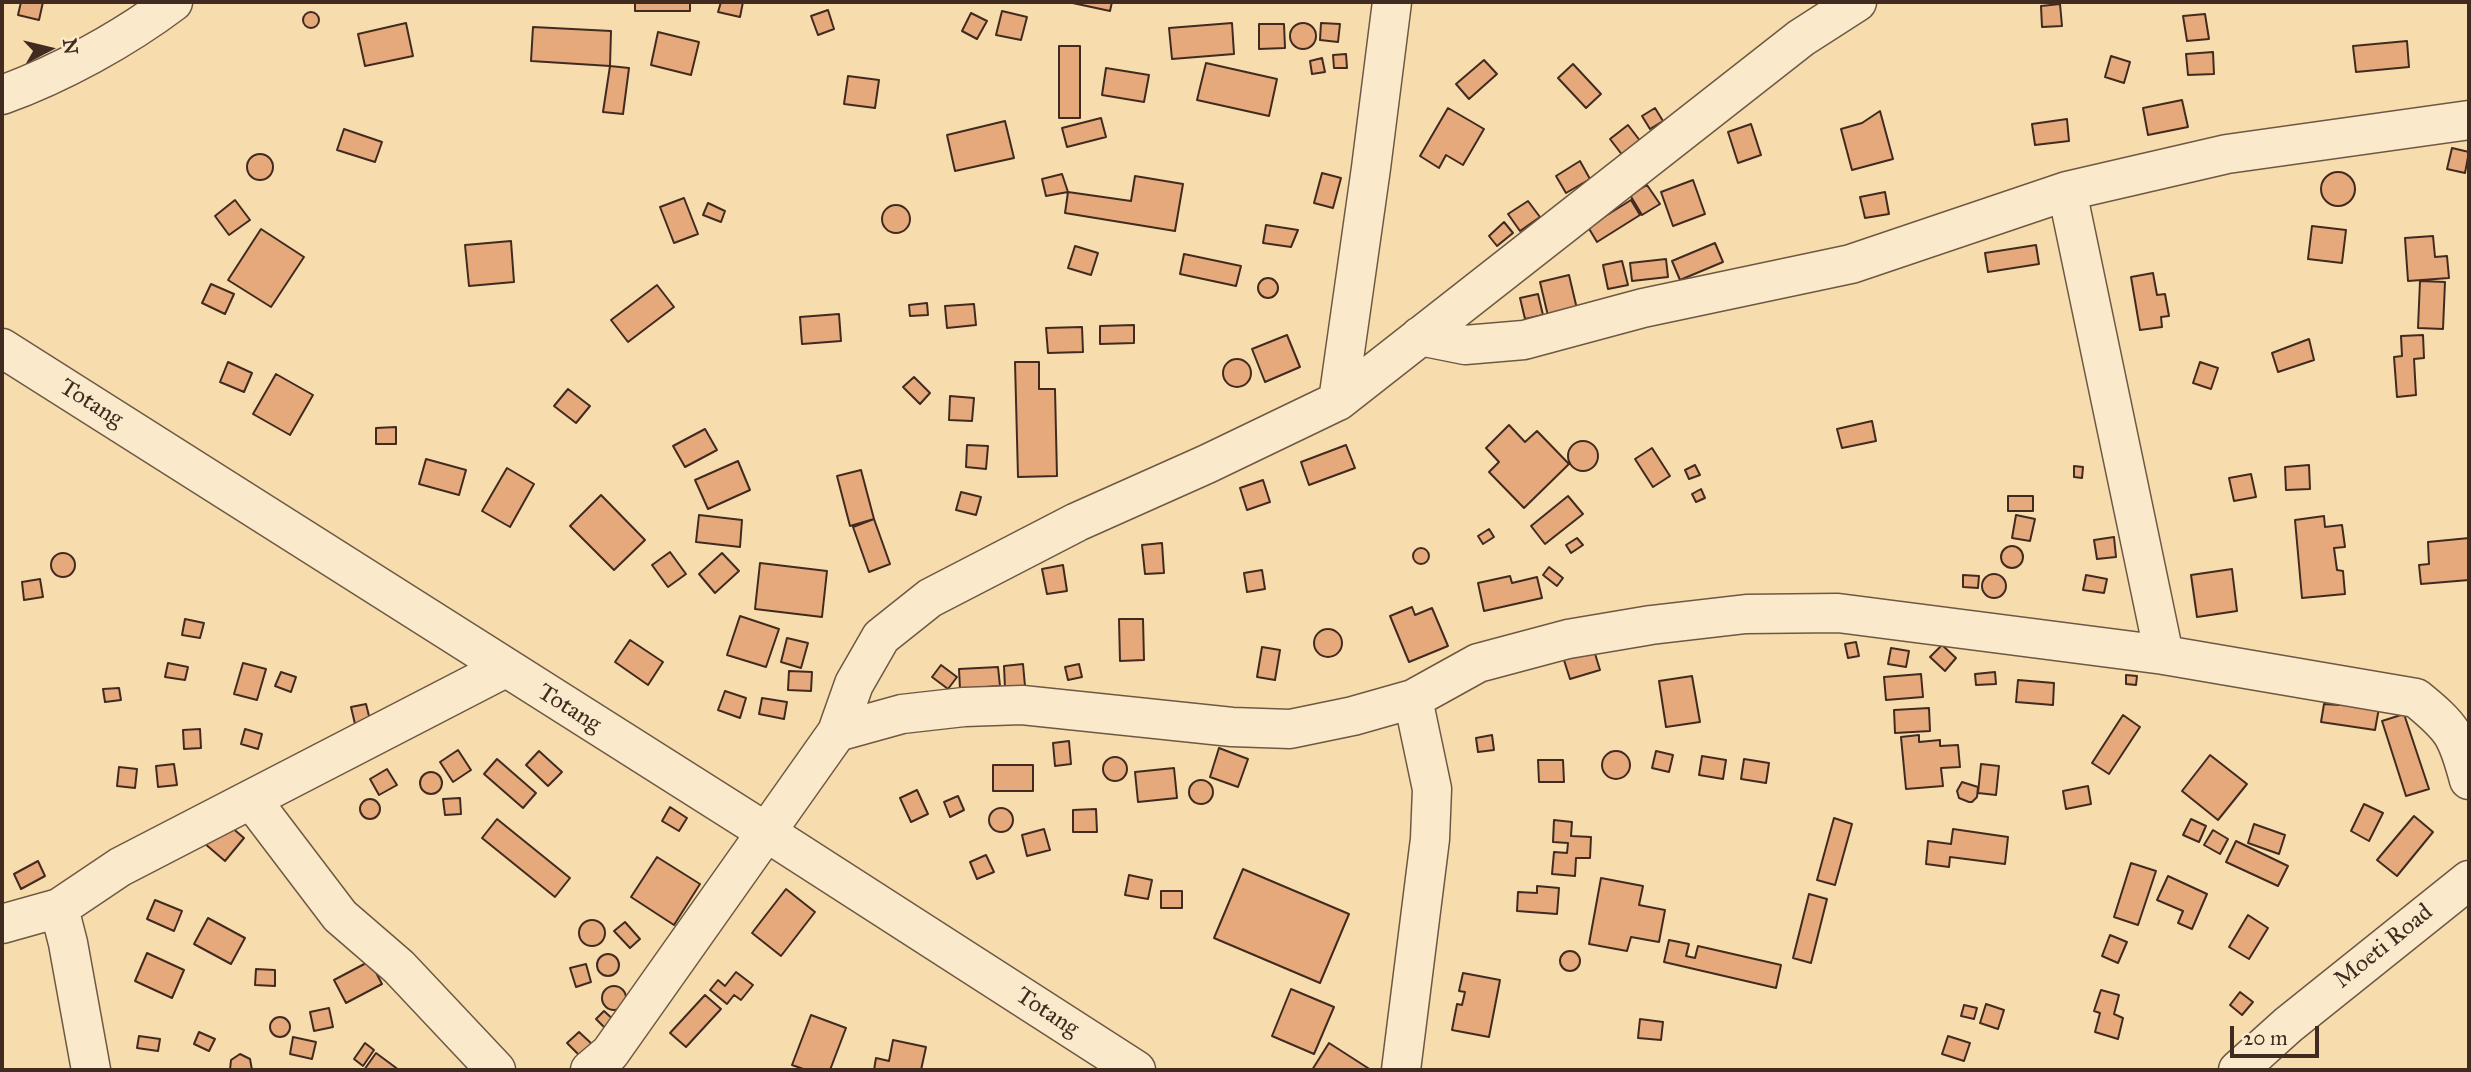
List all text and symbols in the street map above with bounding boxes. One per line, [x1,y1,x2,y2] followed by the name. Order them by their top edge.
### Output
[14,14,84,84] north arrow
[58,37,83,56] text: N
[54,373,128,435] street label: Totang
[532,678,606,740] street label: Totang
[2329,899,2439,995] street label: Moeti Road
[1010,982,1084,1044] street label: Totang
[2233,1012,2322,1056] scale bar
[2243,1025,2288,1051] text: 20 m

